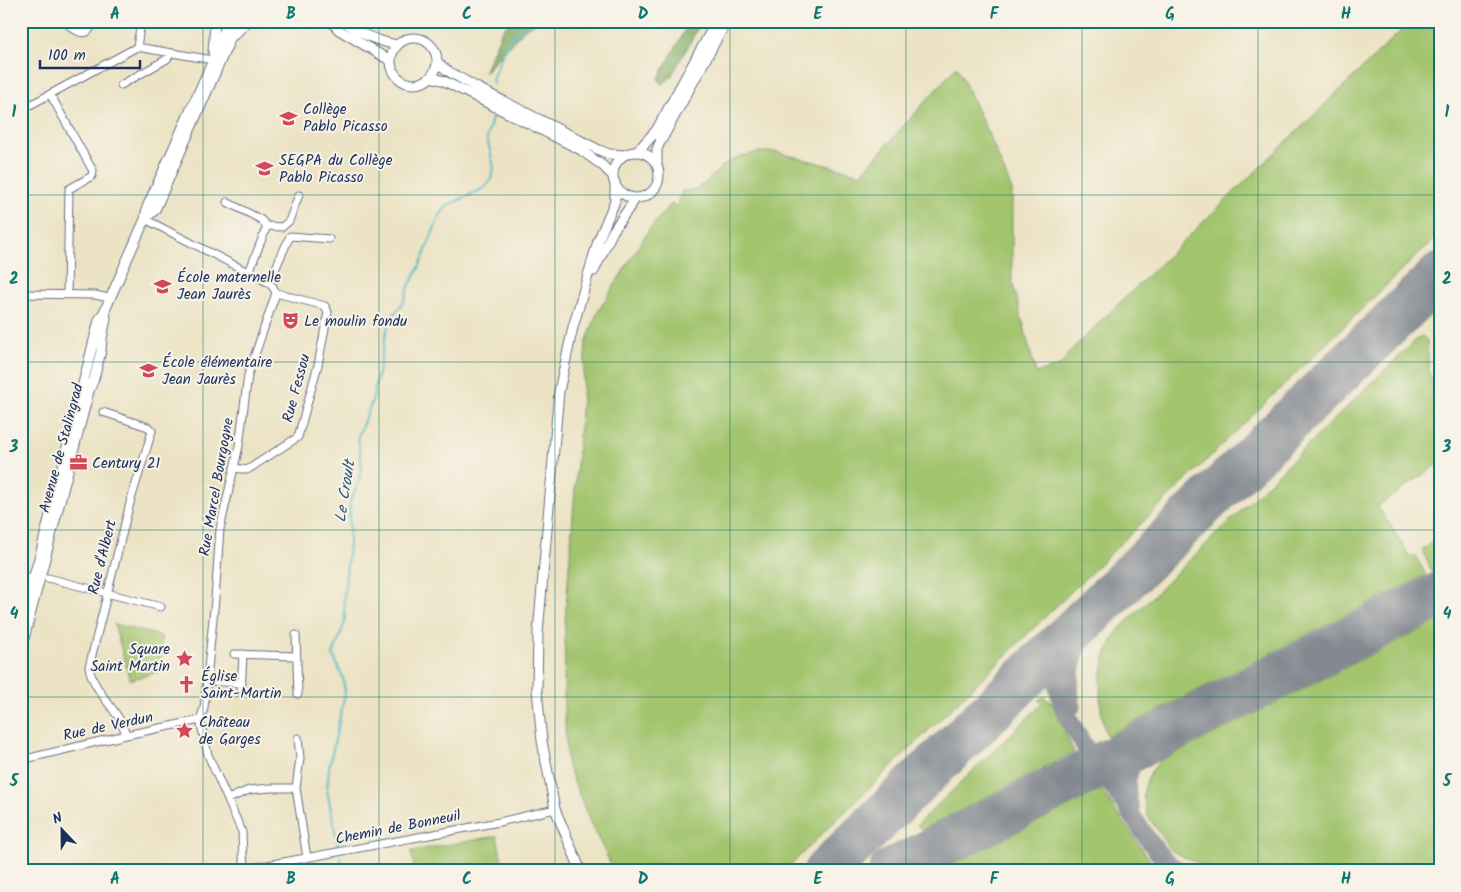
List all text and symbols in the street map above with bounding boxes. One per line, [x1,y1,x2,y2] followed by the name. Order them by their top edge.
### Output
[110,2,120,27] text: A
[286,2,296,27] text: B
[462,2,472,27] text: C
[638,2,649,27] text: D
[814,2,824,27] text: E
[990,2,1000,27] text: F
[1165,2,1175,27] text: G
[1341,2,1351,27] text: H
[40,38,140,70] scale bar
[48,44,86,68] text: 100 m
[303,98,388,139] place label: Collège Pablo Picasso
[12,100,17,125] text: 1
[1445,100,1450,125] text: 1
[279,108,299,128] school or university icon: Collège Pablo Picasso
[279,149,393,190] place label: SEGPA du Collège Pablo Picasso
[255,159,275,179] school or university icon: SEGPA du Collège Pablo Picasso
[177,266,281,307] place label: École maternelle Jean Jaurès
[9,267,19,292] text: 2
[1442,267,1452,292] text: 2
[153,276,173,296] school or university icon: École maternelle Jean Jaurès
[304,310,407,334] place label: Le moulin fondu
[280,311,300,331] theatre icon: Le moulin fondu
[162,351,273,392] place label: École élémentaire Jean Jaurès
[276,351,318,425] street label: Rue Fessou
[138,361,158,381] school or university icon: École élémentaire Jean Jaurès
[33,380,91,516] street label: Avenue de Stalingrad
[193,416,241,558] street label: Rue Marcel Bourgogne
[9,435,19,460] text: 3
[1442,435,1452,460] text: 3
[92,452,160,476] place label: Century 21
[68,453,88,473] office icon: Century 21
[328,456,363,524] water label: Le Croult
[82,517,124,597] street label: Rue d'Albert
[10,602,19,627] text: 4
[1443,602,1452,627] text: 4
[90,638,170,679] place label: Square Saint Martin
[174,648,194,668] place icon: Square Saint Martin
[201,665,281,706] place label: Église Saint-Martin
[177,675,197,695] church icon: Église Saint-Martin
[61,706,155,748] street label: Rue de Verdun
[199,711,261,752] place label: Château de Garges
[175,721,195,741] place icon: Château de Garges
[9,769,20,794] text: 5
[1442,769,1453,794] text: 5
[38,804,88,854] north arrow
[334,804,463,852] street label: Chemin de Bonneuil
[49,807,66,831] text: N
[110,867,120,892] text: A
[286,867,296,892] text: B
[462,867,472,892] text: C
[638,867,649,892] text: D
[814,867,824,892] text: E
[990,867,1000,892] text: F
[1165,867,1175,892] text: G
[1341,867,1351,892] text: H

